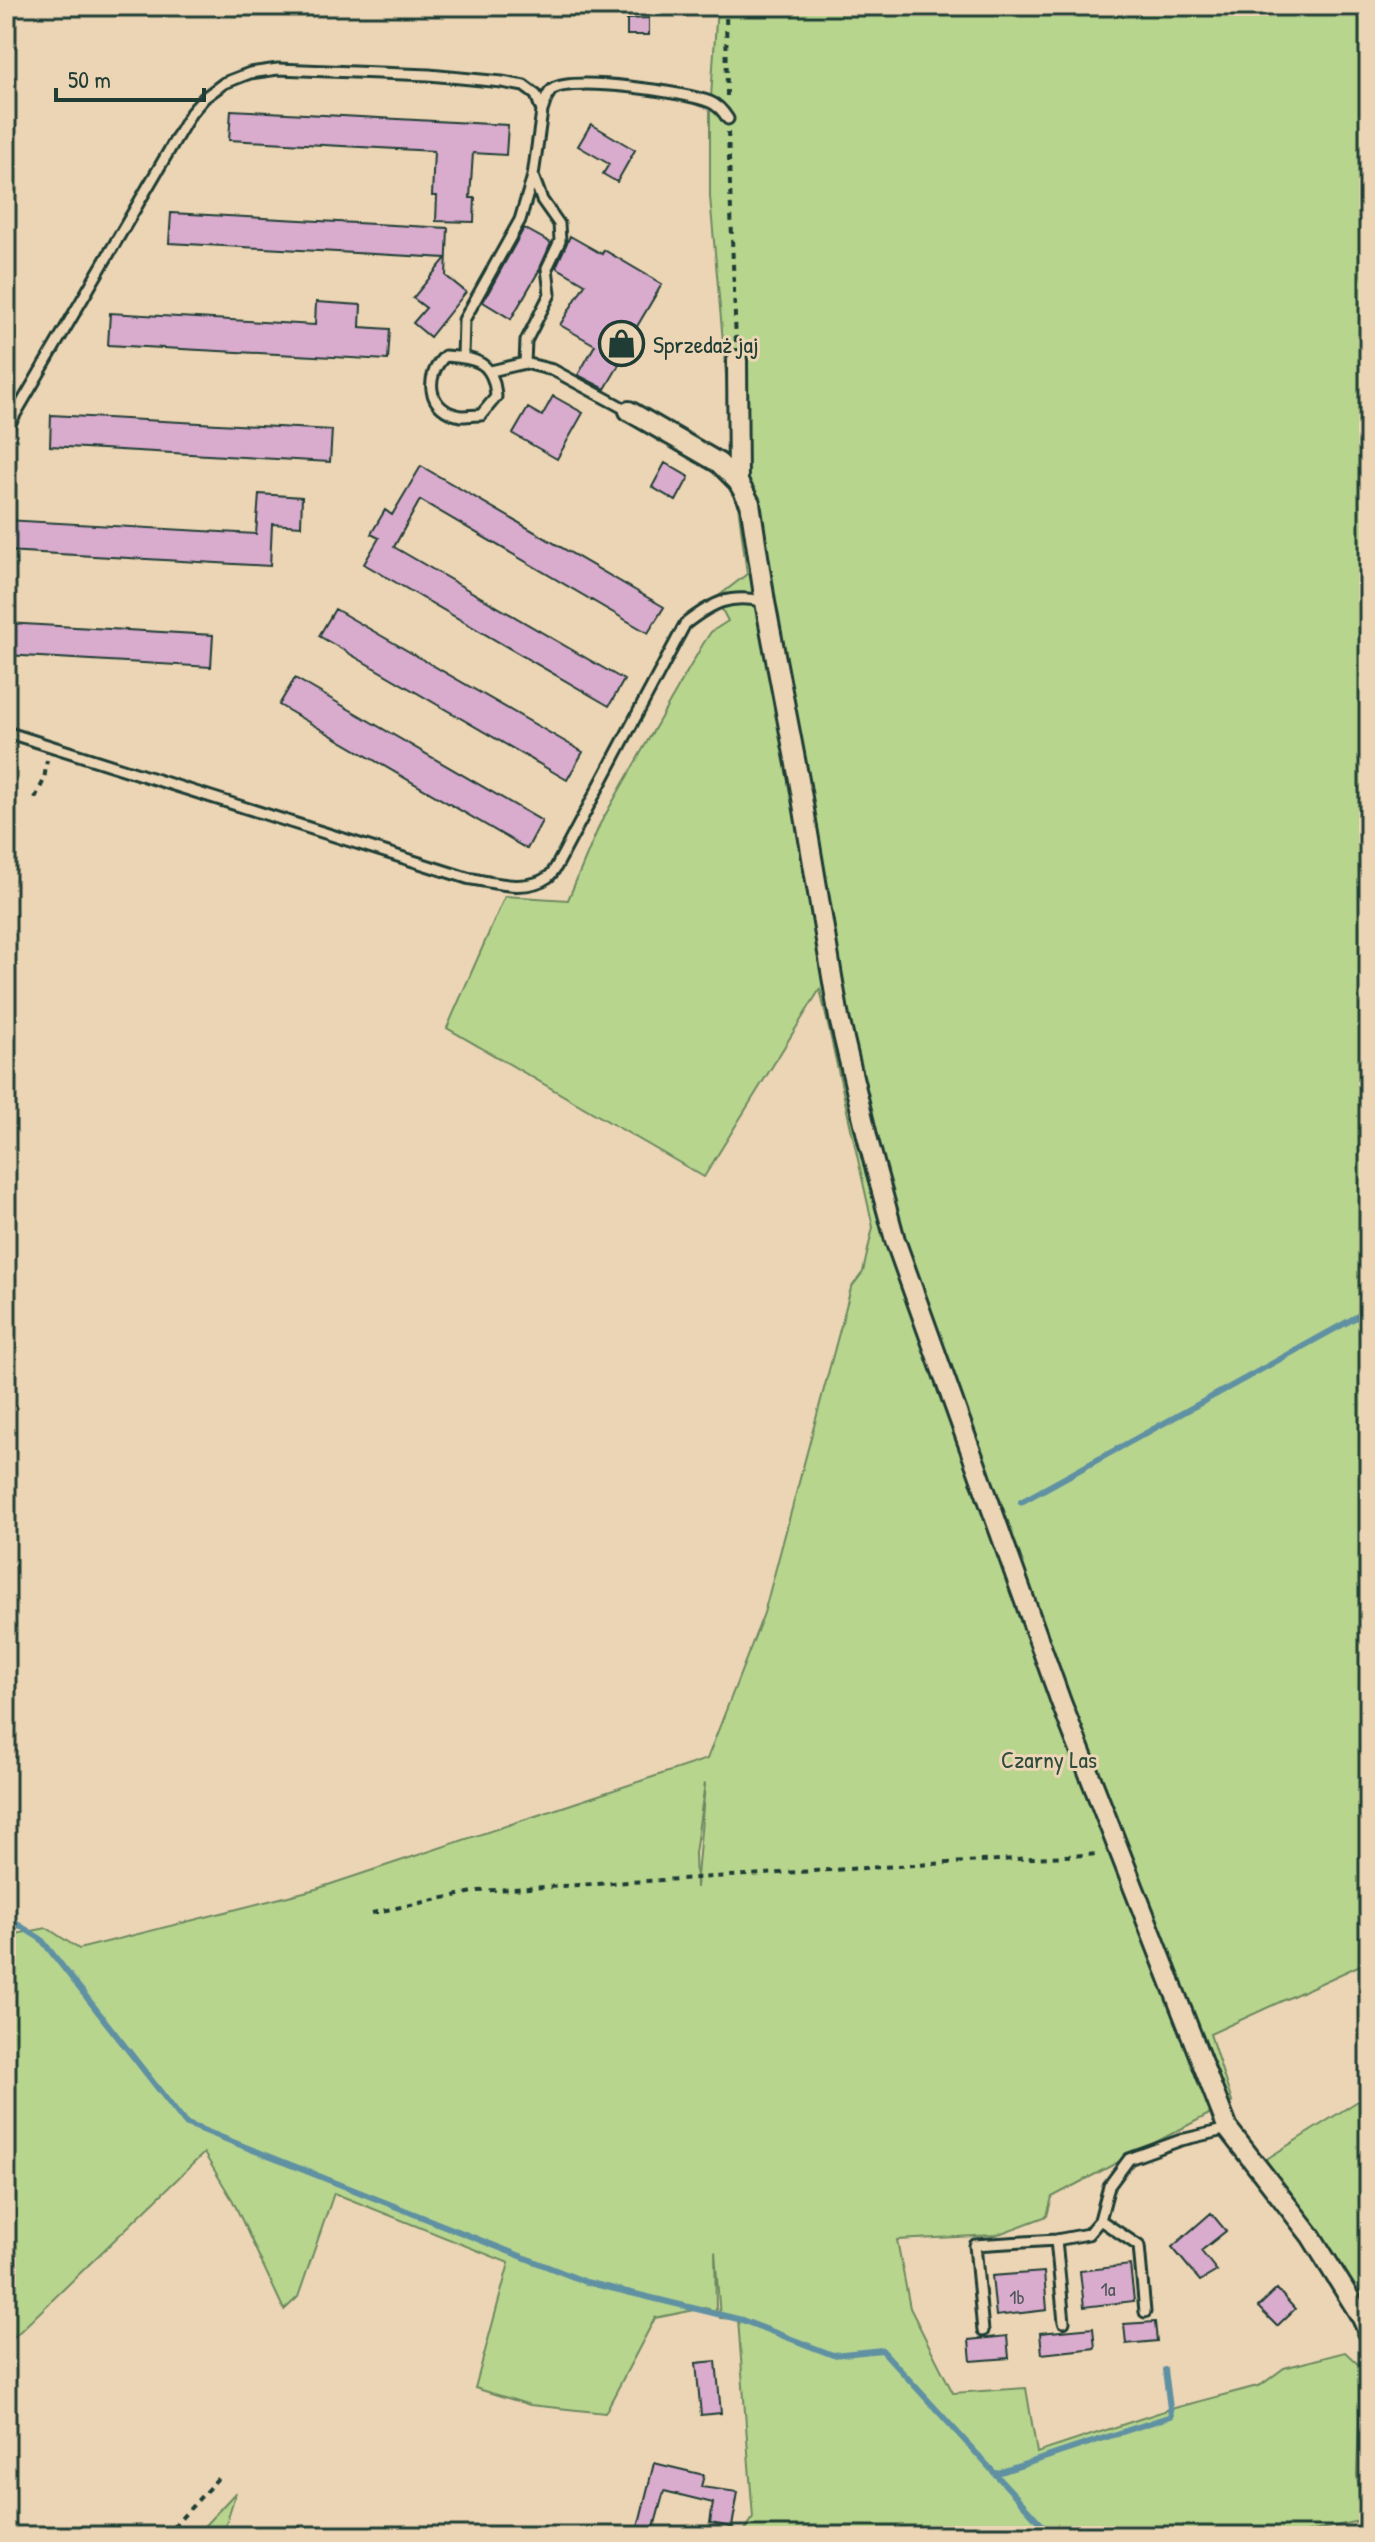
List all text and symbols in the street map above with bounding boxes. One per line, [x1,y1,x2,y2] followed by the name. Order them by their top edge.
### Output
[56,52,204,102] scale bar
[68,63,111,95] text: 50 m
[598,320,646,368] shop icon: Sprzedaż jaj
[653,328,759,360] place label: Sprzedaż jaj
[1001,1743,1097,1775] park label: Czarny Las
[1100,2275,1116,2302] house number: 1a
[1009,2283,1025,2310] house number: 1b

